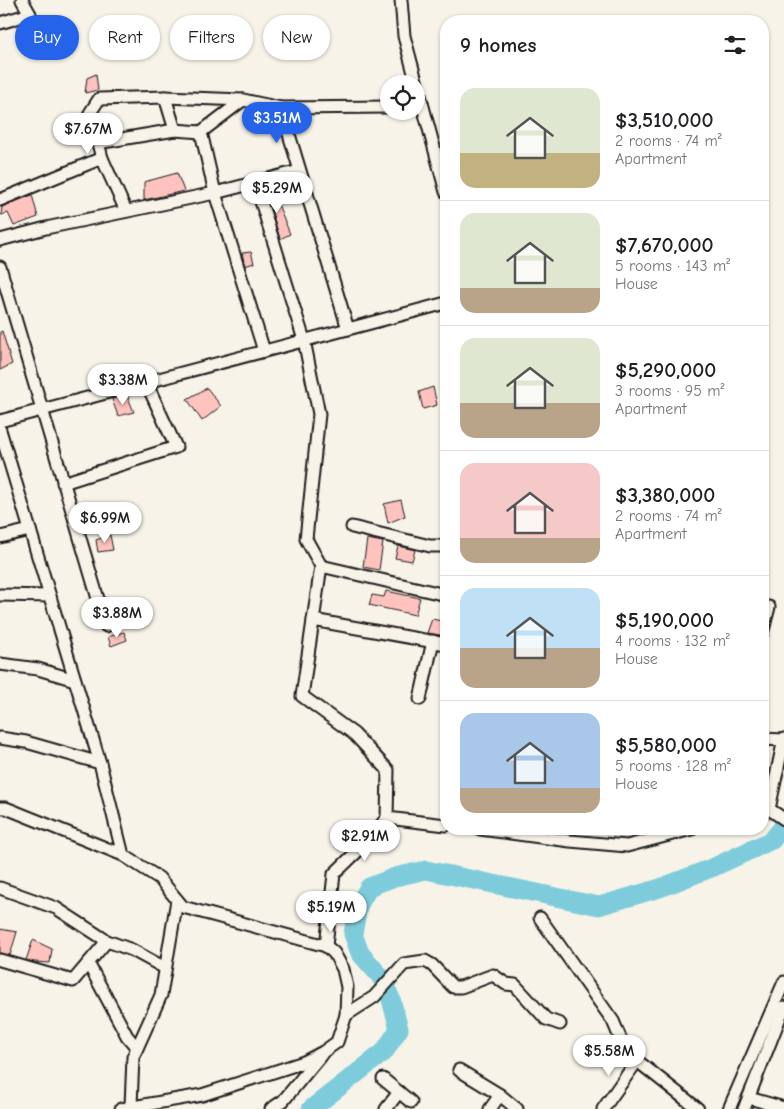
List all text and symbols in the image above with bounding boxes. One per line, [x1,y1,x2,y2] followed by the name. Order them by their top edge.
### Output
[15,15,79,60] chip: Buy
[89,15,160,60] chip: Rent
[170,15,253,60] chip: Filters
[263,15,330,60] chip: New
[721,31,749,59] icon: filters
[460,33,536,57] text: 9 homes
[380,75,425,120] map controls
[380,75,425,120] button: locate
[236,102,318,144] pin: $3.51M
[500,108,560,168] icon: home
[615,108,713,132] text: $3,510,000
[253,109,301,127] text: $3.51M
[47,112,129,155] pin: $7.67M
[64,120,112,138] text: $7.67M
[615,132,722,150] text: 2 rooms · 74 m²
[615,150,687,168] text: Apartment
[236,172,318,214] pin: $5.29M
[252,179,302,197] text: $5.29M
[500,233,560,293] icon: home
[615,233,714,257] text: $7,670,000
[615,257,730,275] text: 5 rooms · 143 m²
[615,275,658,293] text: House
[500,358,560,418] icon: home
[615,358,716,382] text: $5,290,000
[82,364,164,406] pin: $3.38M
[98,371,148,389] text: $3.38M
[615,382,725,400] text: 3 rooms · 95 m²
[615,400,687,418] text: Apartment
[500,483,560,543] icon: home
[615,483,715,507] text: $3,380,000
[64,502,146,544] pin: $6.99M
[615,507,722,525] text: 2 rooms · 74 m²
[80,509,130,527] text: $6.99M
[615,525,687,543] text: Apartment
[76,596,158,639] pin: $3.88M
[92,604,142,622] text: $3.88M
[500,608,560,668] icon: home
[615,608,714,632] text: $5,190,000
[615,632,730,650] text: 4 rooms · 132 m²
[615,650,658,668] text: House
[500,733,560,793] icon: home
[615,733,717,757] text: $5,580,000
[615,757,731,775] text: 5 rooms · 128 m²
[615,775,658,793] text: House
[324,820,406,862] pin: $2.91M
[341,827,389,845] text: $2.91M
[290,890,372,933] pin: $5.19M
[307,898,355,916] text: $5.19M
[568,1034,650,1077] pin: $5.58M
[584,1042,634,1060] text: $5.58M

